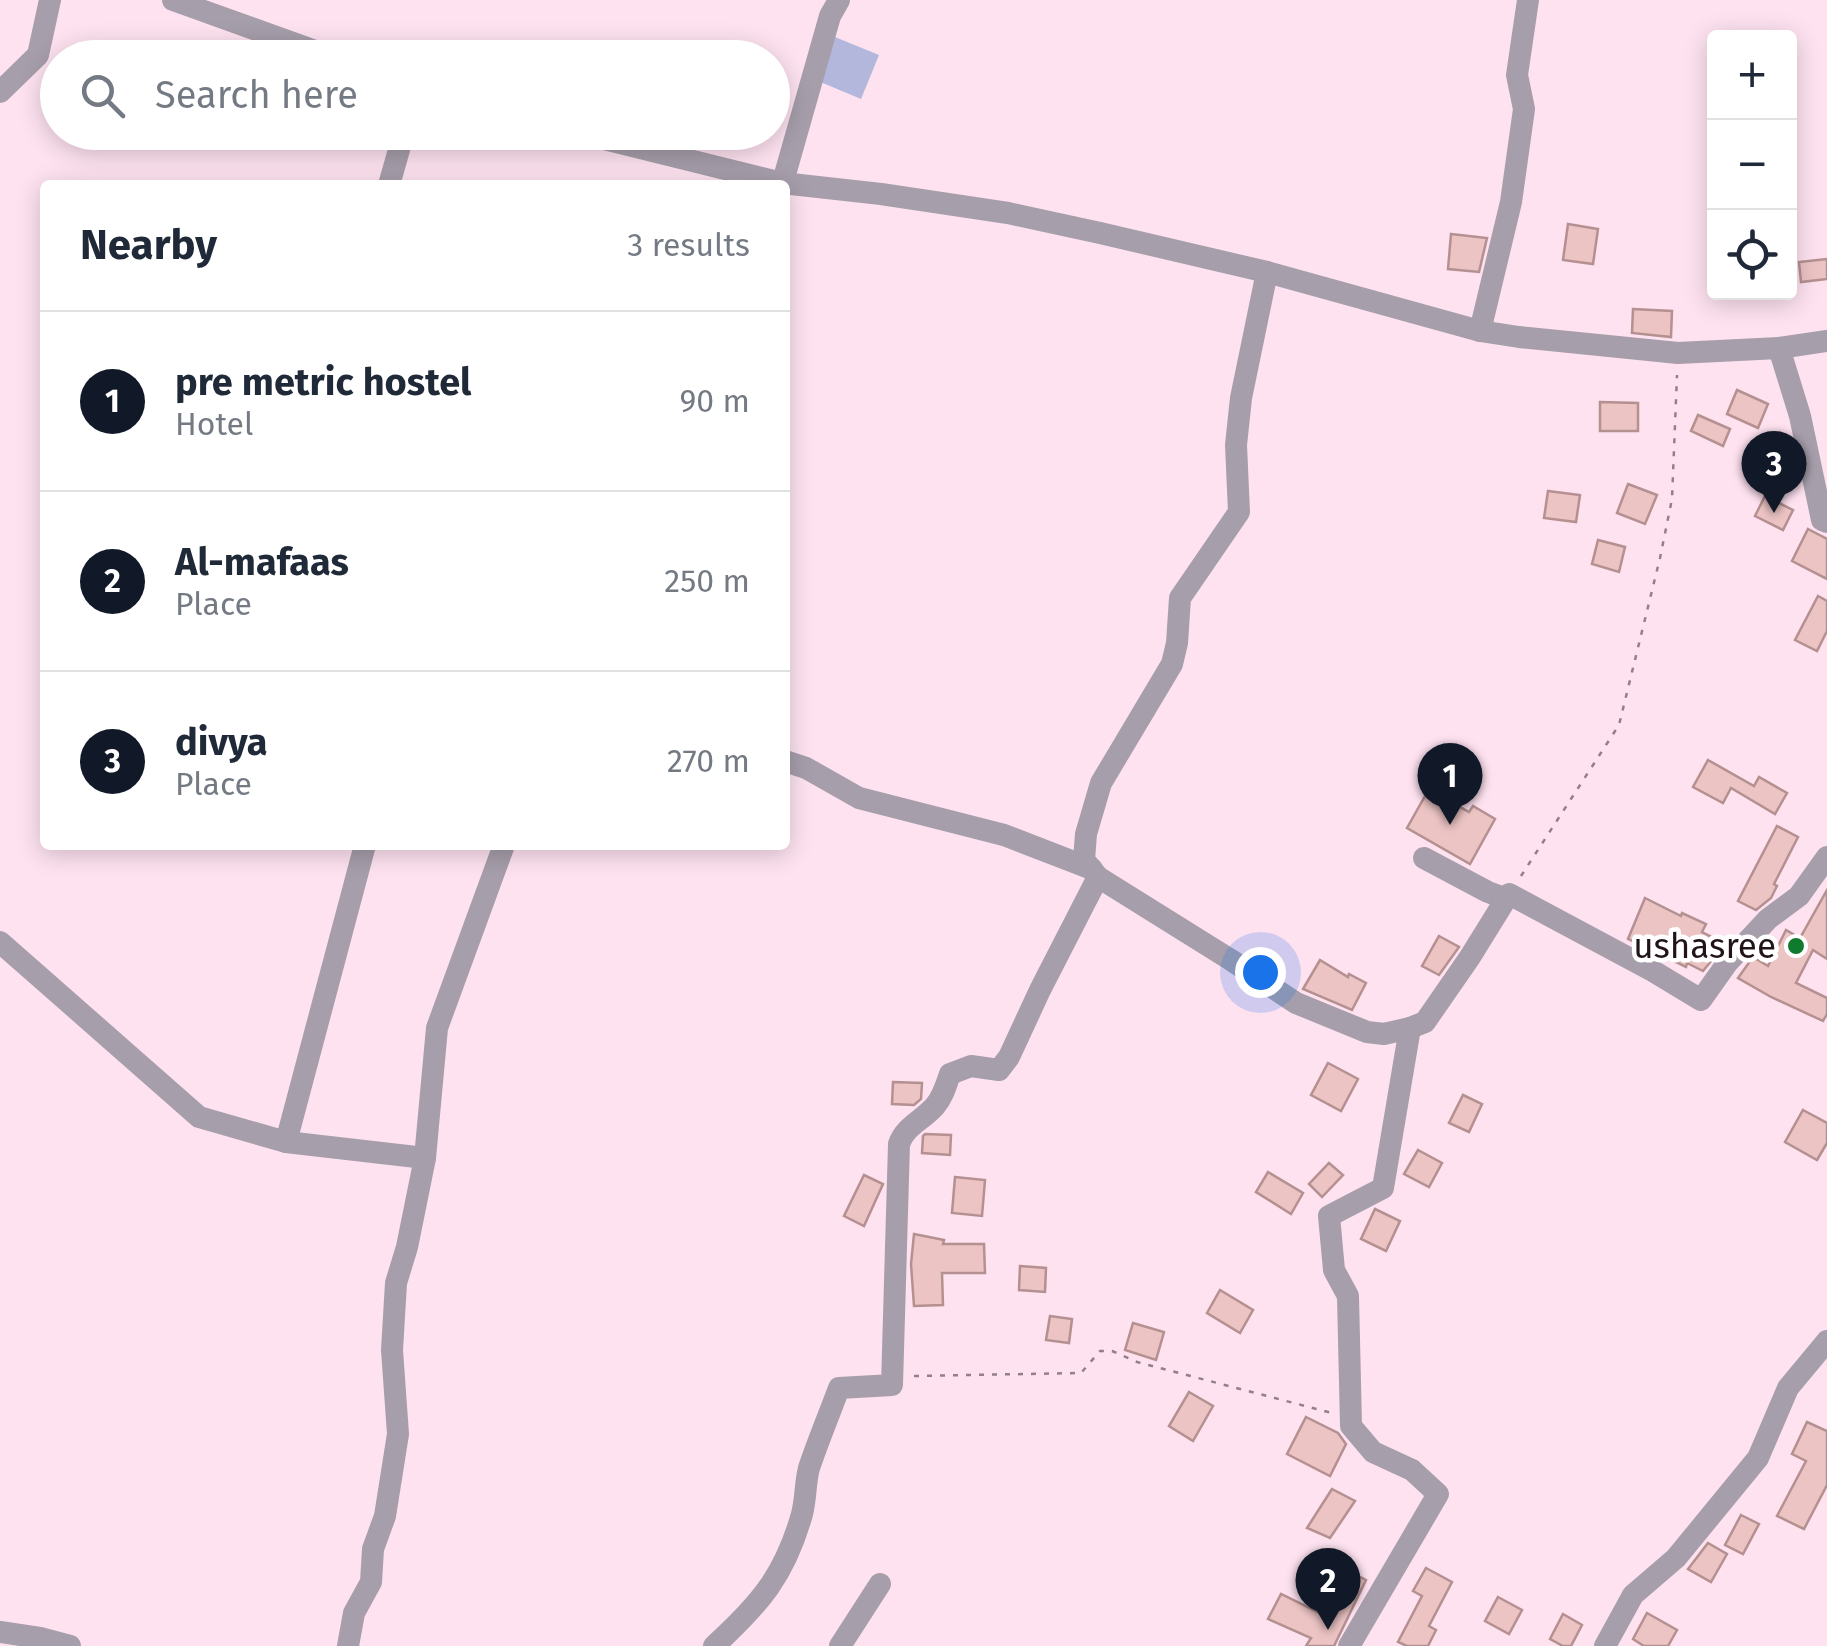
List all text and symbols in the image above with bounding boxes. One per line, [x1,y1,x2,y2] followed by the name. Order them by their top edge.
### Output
[1707,30,1797,300] map controls
[1707,30,1797,120] button: +
[40,40,790,150] search box
[75,68,130,123] icon: search
[155,72,358,118] text: Search here
[1707,120,1797,210] button: −
[1707,210,1797,300] button: locate
[80,220,217,270] text: Nearby
[627,226,750,264] text: 3 results
[175,359,471,405] text: pre metric hostel
[105,382,120,420] text: 1
[679,382,750,420] text: 90 m
[175,405,253,443] text: Hotel
[1742,430,1806,513] pin: 3
[175,539,349,585] text: Al-mafaas
[104,562,121,600] text: 2
[664,562,750,600] text: 250 m
[175,585,252,623] text: Place
[175,719,268,765] text: divya
[104,742,121,780] text: 3
[667,742,750,780] text: 270 m
[1418,742,1482,825] pin: 1
[175,765,252,803] text: Place
[1633,925,1776,967] place label: ushasree
[1785,935,1807,957] marker: ushasree
[1235,947,1286,998] your location
[1296,1548,1360,1630] pin: 2

